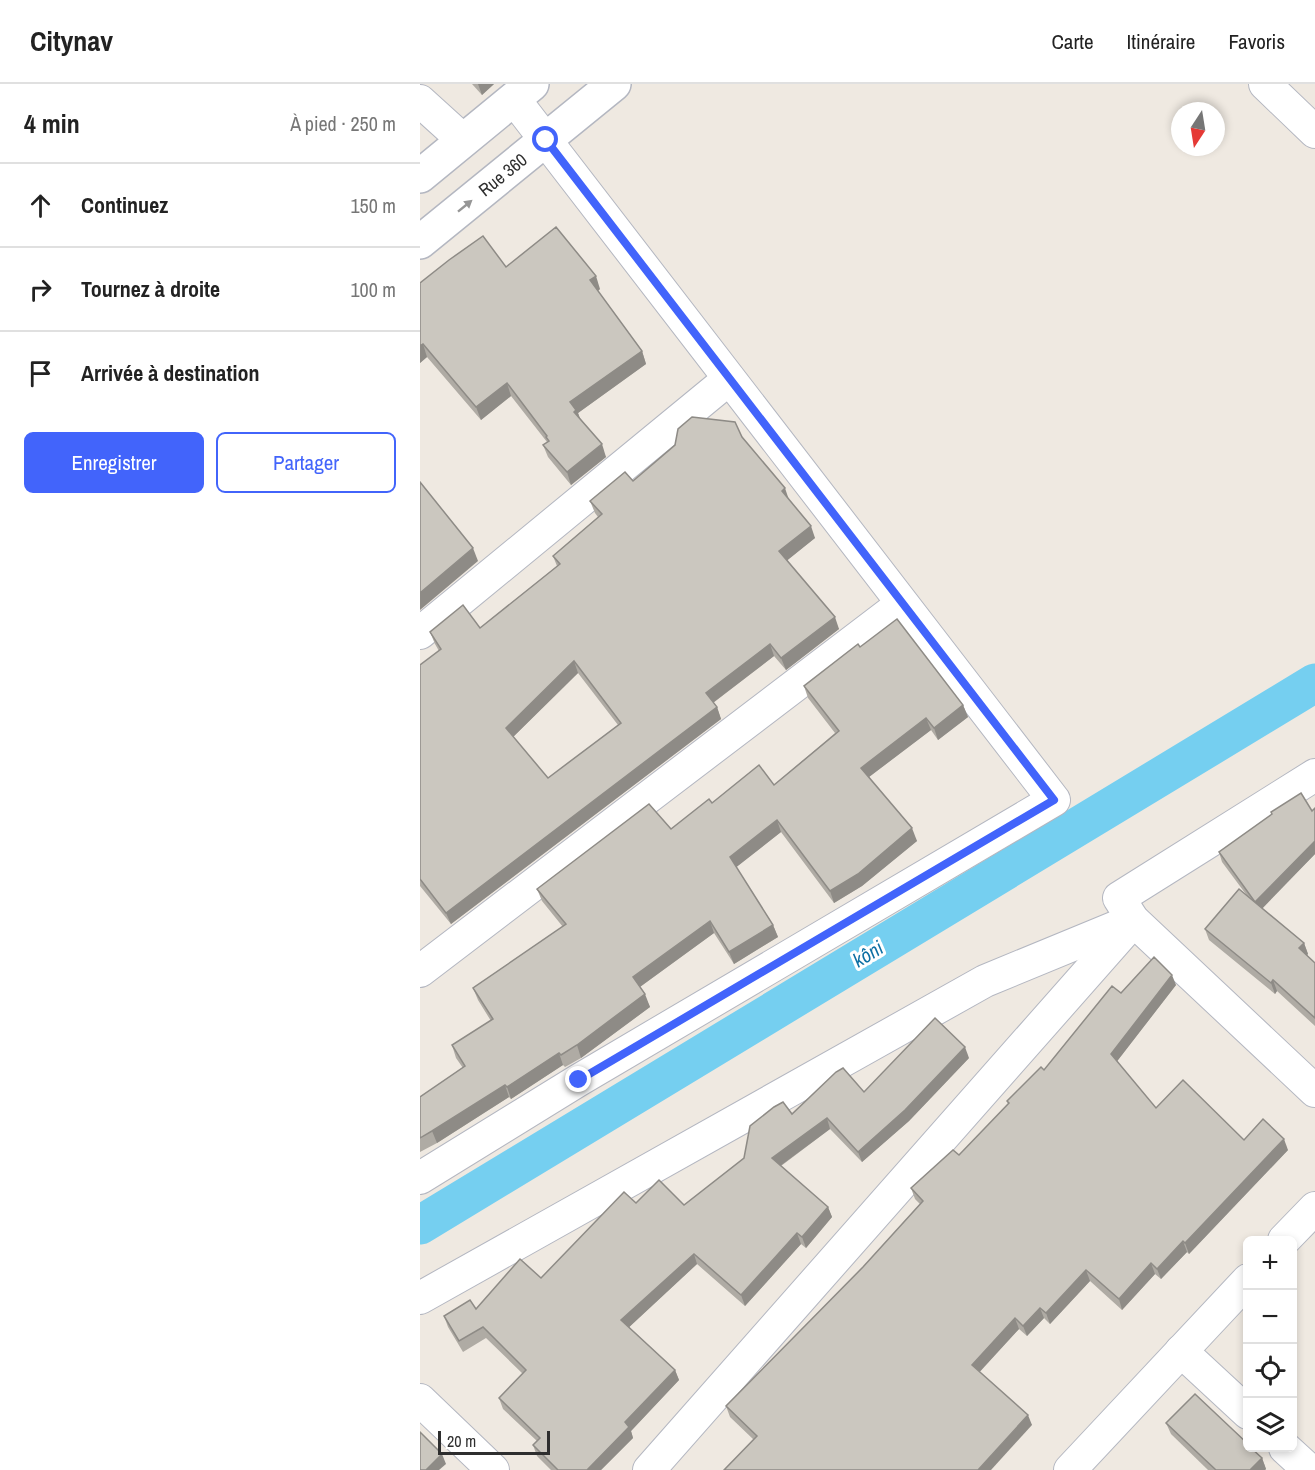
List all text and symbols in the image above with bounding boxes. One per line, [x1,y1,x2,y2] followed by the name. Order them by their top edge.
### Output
[30,22,113,60] text: Citynav
[1051,27,1094,56] text: Carte
[1127,27,1195,56] text: Itinéraire
[1228,27,1285,56] text: Favoris
[1171,102,1225,156] north arrow
[24,106,80,141] text: 4 min
[290,110,396,137] text: À pied · 250 m
[532,126,558,152] route start
[473,147,532,202] street label: Rue 360
[24,189,57,222] icon: ahead
[81,190,168,220] text: Continuez
[350,192,396,219] text: 150 m
[458,200,473,212] one-way arrow
[24,273,57,306] icon: right
[81,274,220,304] text: Tournez à droite
[350,276,396,303] text: 100 m
[24,357,57,390] icon: arrive
[81,358,259,388] text: Arrivée à destination
[24,432,204,493] button: Enregistrer
[216,432,396,493] button: Partager
[848,934,888,973] water label: kôni
[565,1066,591,1092] route end
[1243,1236,1297,1452] map controls
[1243,1236,1297,1290] button: +
[1243,1290,1297,1344] button: −
[1243,1344,1297,1398] button: locate
[1243,1398,1297,1452] button: layers
[438,1428,550,1456] scale bar
[447,1430,476,1452] text: 20 m

